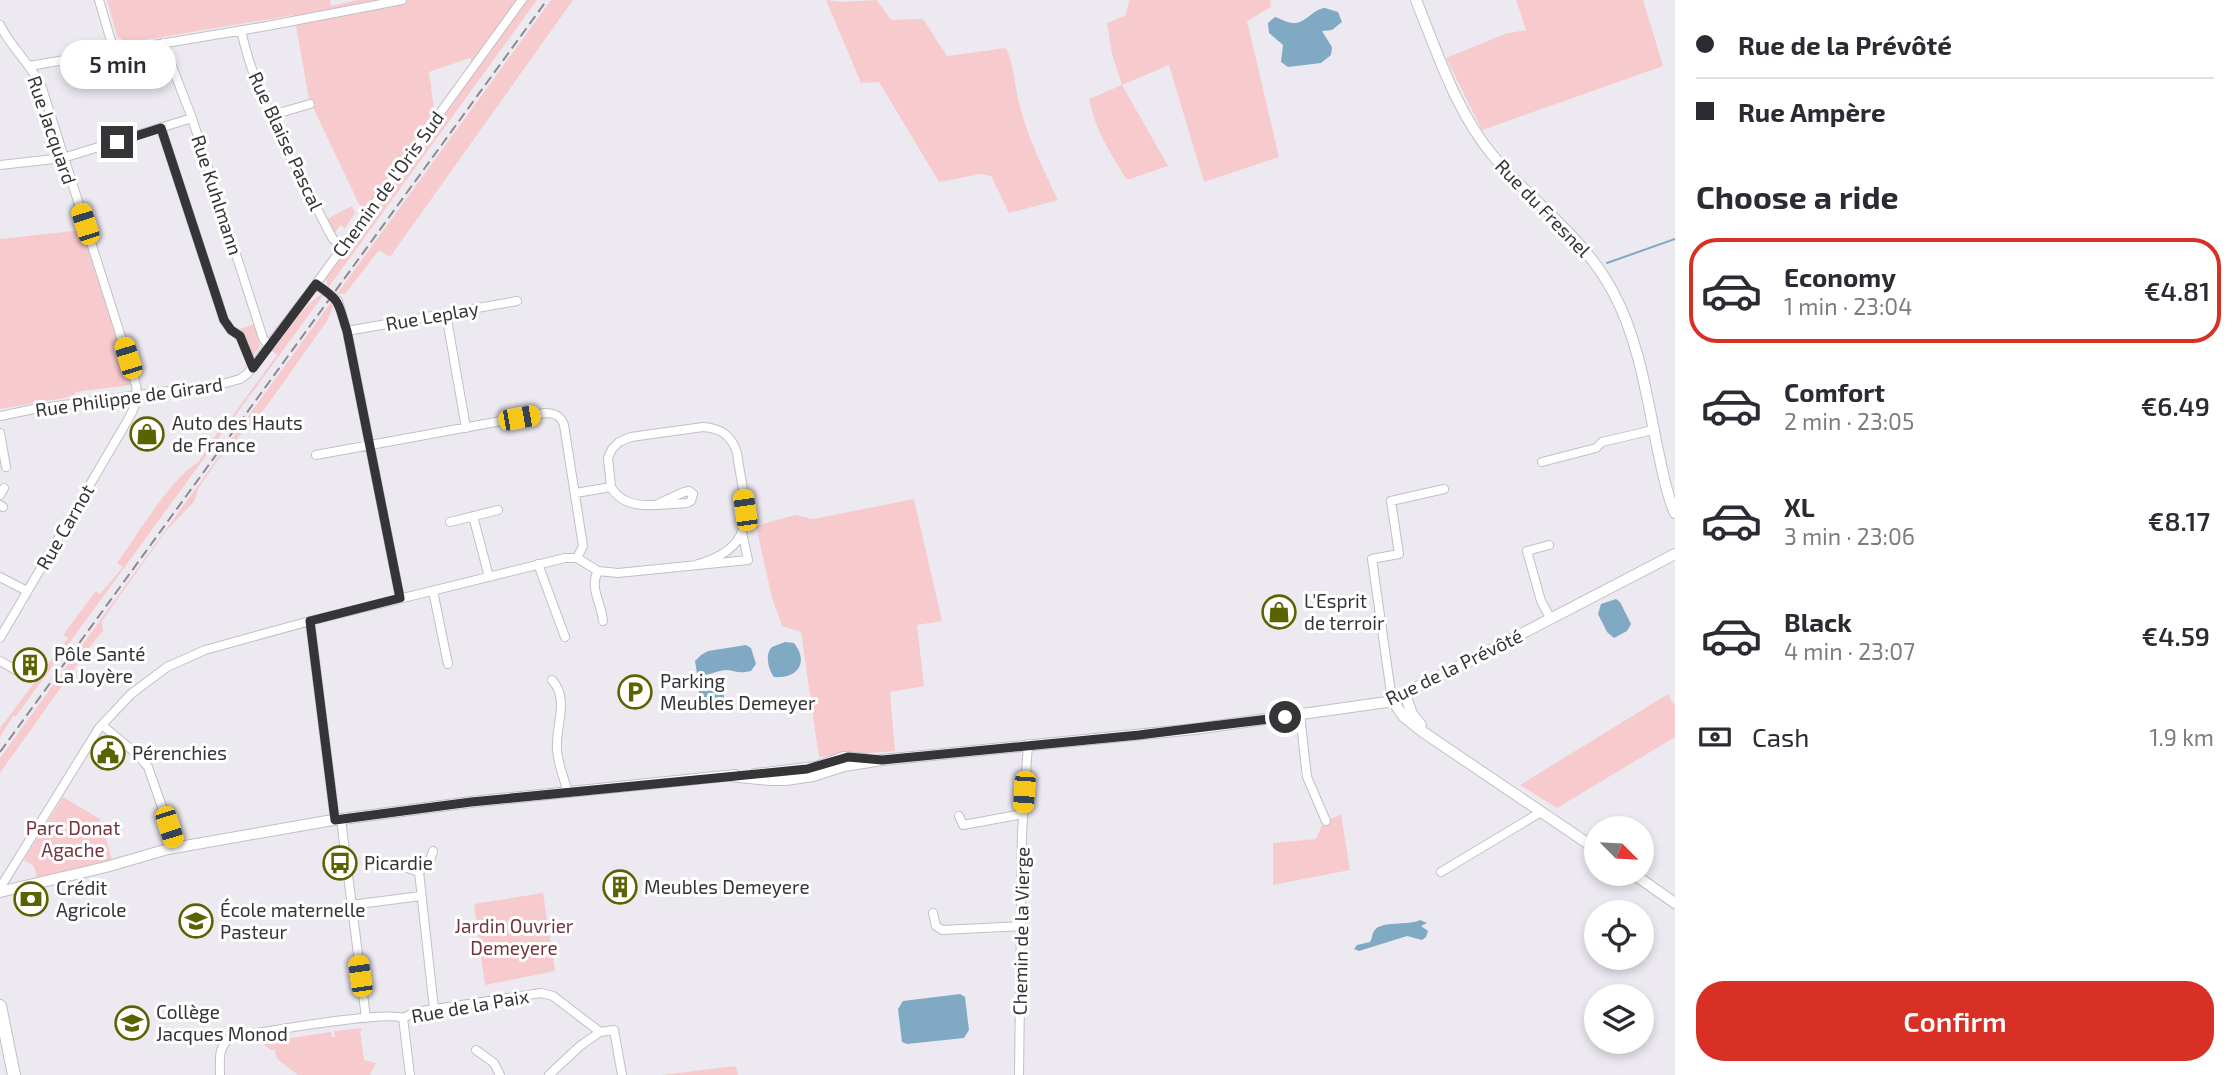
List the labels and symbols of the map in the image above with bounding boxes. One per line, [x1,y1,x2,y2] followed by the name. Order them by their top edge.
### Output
[59,40,175,90] callout: 5 min
[244,68,329,214] street label: Rue Blaise Pascal
[23,73,82,187] street label: Rue Jacquard
[327,106,448,261] street label: Chemin de l'Oris Sud
[101,126,133,158] route end
[187,132,248,258] street label: Rue Kuhlmann
[1491,154,1596,262] street label: Rue du Fresnel
[69,201,102,247] car
[384,296,480,335] street label: Rue Leplay
[112,335,145,381] car
[34,372,224,421] street label: Rue Philippe de Girard
[497,404,542,432] car
[172,411,303,456] place label: Auto des Hauts de France
[128,415,166,453] shop icon: Auto des Hauts de France
[31,480,98,574] street label: Rue Carnot
[732,488,759,532] car
[1304,589,1385,634] place label: L'Esprit de terroir
[1260,593,1298,631] shop icon: L'Esprit de terroir
[1382,623,1526,710] street label: Rue de la Prévôté
[54,642,146,687] place label: Pôle Santé La Joyère
[11,646,49,684] building icon: Pôle Santé La Joyère
[660,669,816,714] place label: Parking Meubles Demeyer
[616,673,654,711] parking icon: Parking Meubles Demeyer
[1269,701,1301,733] route start
[89,734,127,772] public building icon: Pérenchies
[132,741,227,764] place label: Pérenchies
[1013,770,1036,814] car
[153,804,186,850] car
[26,816,120,861] park label: Parc Donat Agache
[1584,816,1654,886] north arrow
[321,844,359,882] bus stop icon: Picardie
[1008,846,1033,1016] street label: Chemin de la Vierge
[364,851,433,874] place label: Picardie
[601,868,639,906] building icon: Meubles Demeyere
[644,875,810,898] place label: Meubles Demeyere
[56,876,127,921] place label: Crédit Agricole
[12,880,50,918] bank icon: Crédit Agricole
[220,898,366,943] place label: École maternelle Pasteur
[177,902,215,940] school or university icon: École maternelle Pasteur
[455,914,574,959] park label: Jardin Ouvrier Demeyere
[347,954,374,998] car
[409,984,530,1027] street label: Rue de la Paix
[156,1000,288,1045] place label: Collège Jacques Monod
[113,1004,151,1042] school or university icon: Collège Jacques Monod

